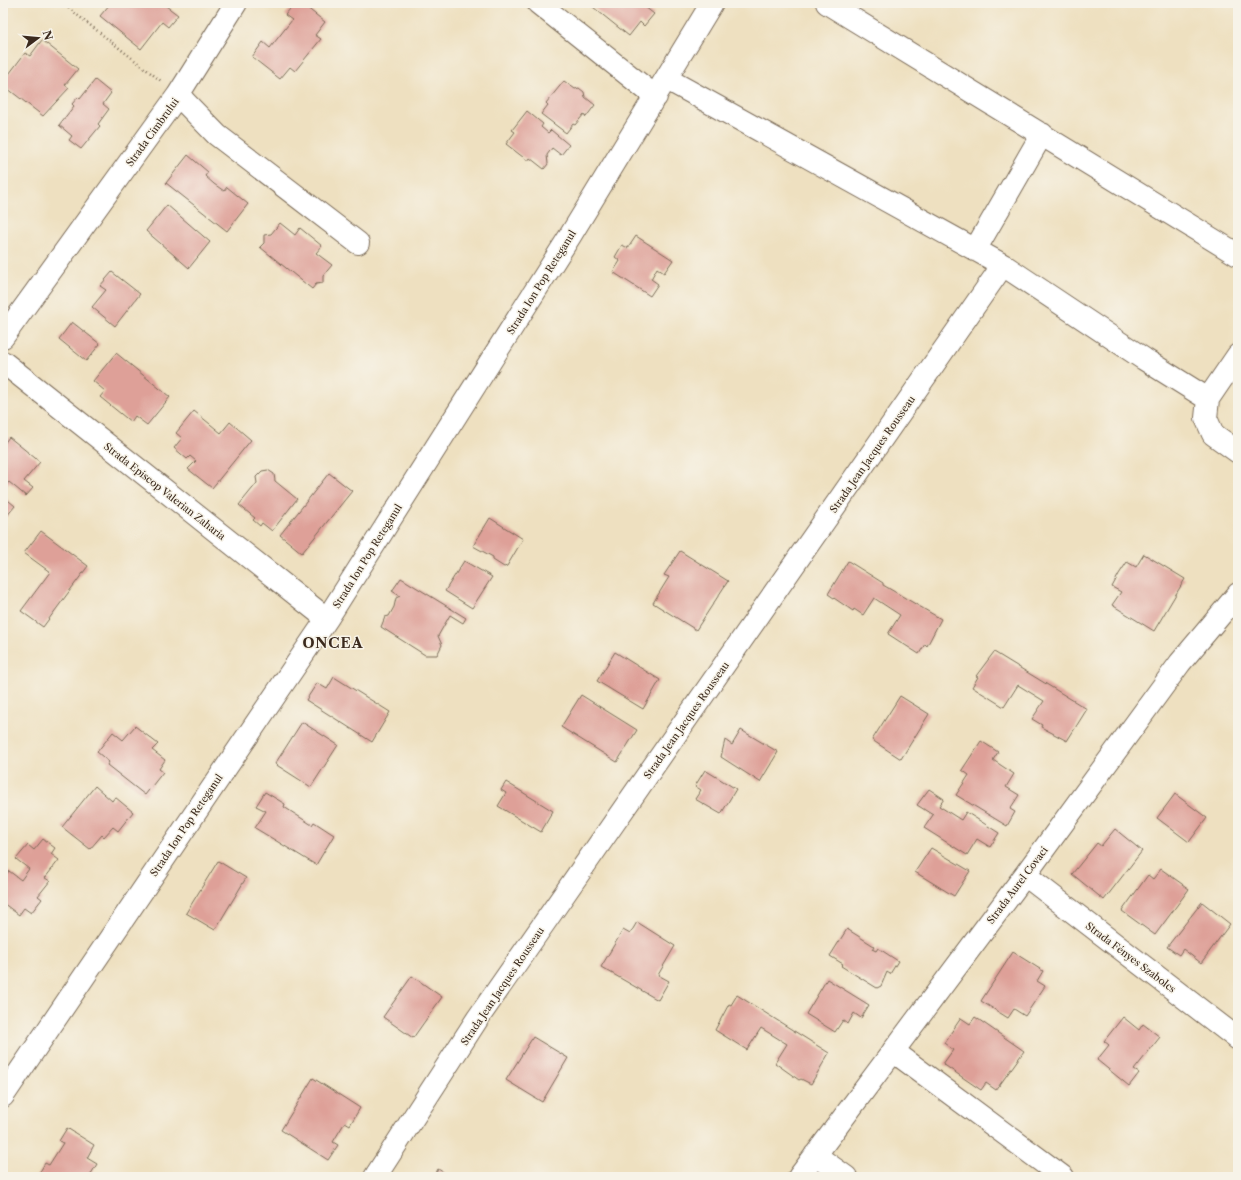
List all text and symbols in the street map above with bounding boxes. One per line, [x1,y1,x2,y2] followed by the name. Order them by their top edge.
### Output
[18,18,58,58] north arrow
[40,29,56,42] text: N
[123,95,182,169] street label: Strada Cimbrului
[504,228,579,337] street label: Strada Ion Pop Reteganul
[827,393,918,515] street label: Strada Jean Jacques Rousseau
[101,440,229,543] street label: Strada Episcop Valerian Zaharia
[330,502,405,611] street label: Strada Ion Pop Reteganul
[302,634,364,652] district label: ONCEA
[641,659,732,781] street label: Strada Jean Jacques Rousseau
[147,772,226,879] street label: Strada Ion Pop Reteganul
[984,844,1051,927] street label: Strada Aurel Covaci
[1083,919,1178,996] street label: Strada Fényes Szabolcs
[458,925,547,1048] street label: Strada Jean Jacques Rousseau

